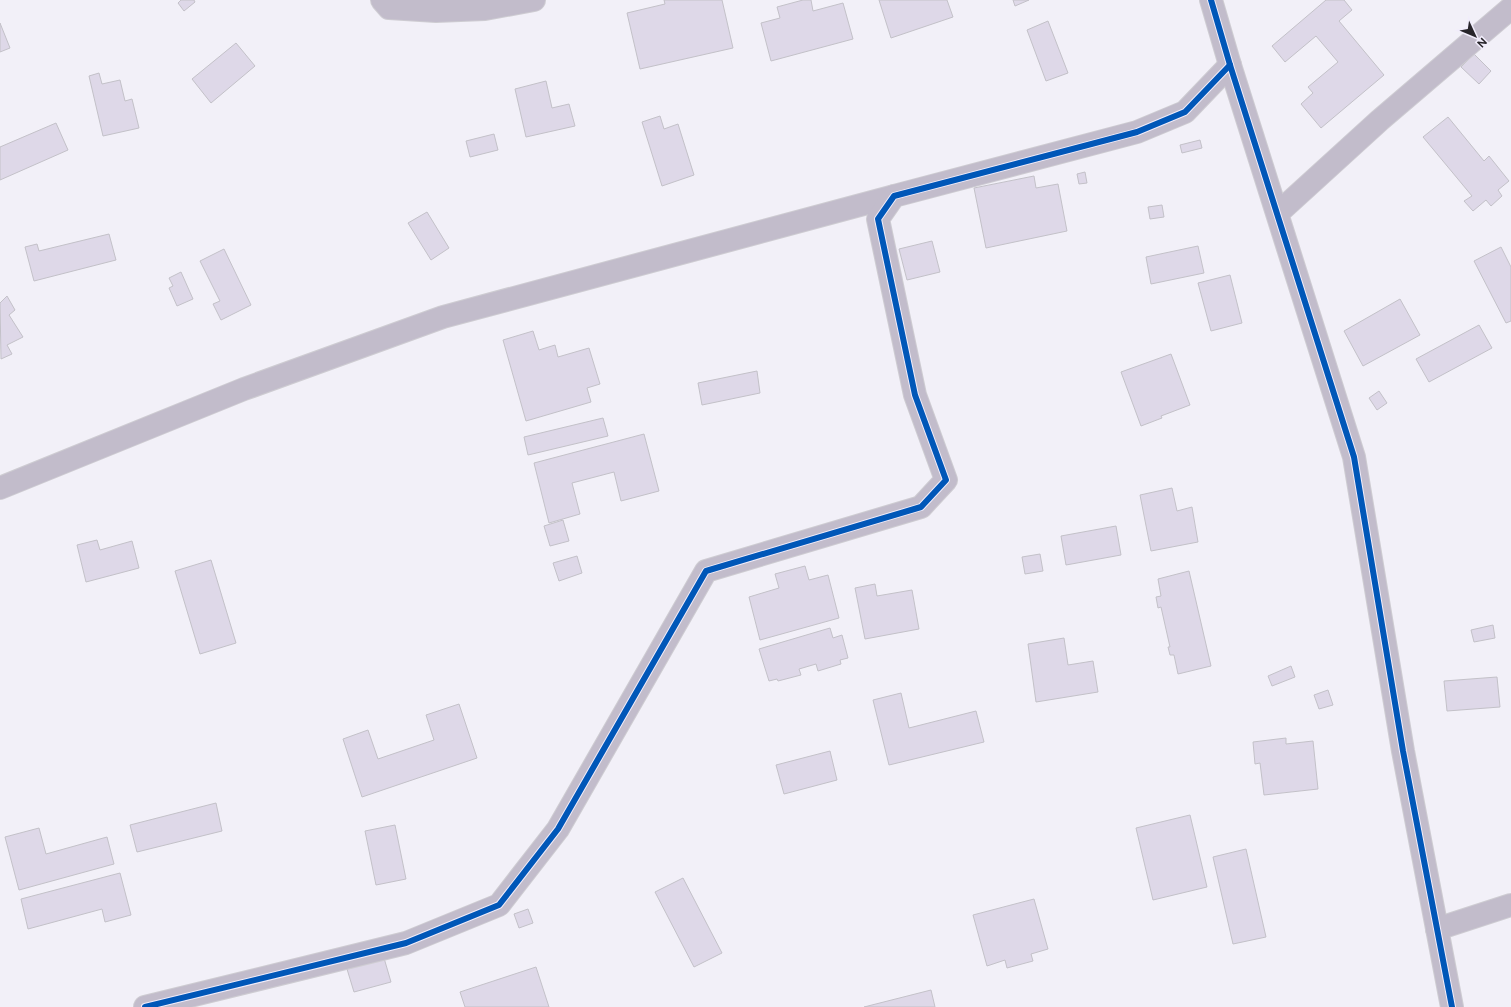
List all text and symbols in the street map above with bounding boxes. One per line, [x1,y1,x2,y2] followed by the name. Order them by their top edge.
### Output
[1455,16,1495,56] north arrow
[1474,35,1489,50] text: N

